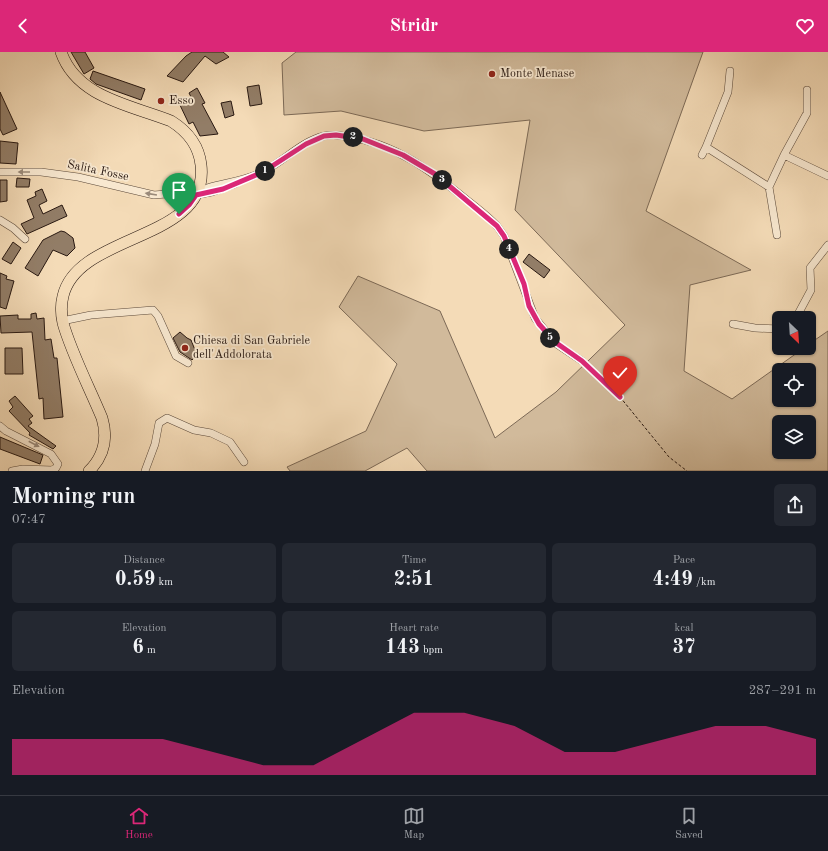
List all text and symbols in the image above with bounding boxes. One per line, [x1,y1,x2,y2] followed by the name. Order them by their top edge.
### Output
[12,15,34,37] icon: back
[794,15,816,37] icon: heart
[390,17,438,35] text: Stridr
[500,68,575,80] place label: Monte Menase
[487,69,497,79] marker: Monte Menase
[169,95,194,107] place label: Esso
[156,96,166,106] marker: Esso
[343,127,363,147] pin: 2
[350,131,356,142] text: 2
[66,159,130,183] street label: Salita Fosse
[255,161,275,181] pin: 1
[262,165,268,176] text: 1
[17,169,30,175] one-way arrow
[432,170,452,190] pin: 3
[162,173,196,214] pin
[439,174,445,185] text: 3
[168,179,190,201] icon: arrive
[145,191,157,197] one-way arrow
[499,239,519,259] pin: 4
[506,243,512,254] text: 4
[772,311,816,355] north arrow
[772,311,816,459] map controls
[540,328,560,348] pin: 5
[547,332,553,343] text: 5
[193,335,311,361] place label: Chiesa di San Gabriele dell'Addolorata
[180,343,190,353] marker: Chiesa di San Gabriele dell'Addolorata
[603,356,637,397] pin
[609,362,631,384] icon: check
[772,363,816,407] button: locate
[772,415,816,459] button: layers
[28,441,40,447] one-way arrow
[774,484,816,526] button: share
[12,486,135,508] text: Morning run
[12,513,46,526] text: 07:47
[123,555,165,566] text: Distance
[402,555,426,566] text: Time
[673,555,695,566] text: Pace
[115,570,155,590] text: 0.59
[394,570,434,590] text: 2:51
[653,570,693,590] text: 4:49
[155,577,173,588] text: km
[693,577,715,588] text: /km
[122,623,166,634] text: Elevation
[389,623,439,634] text: Heart rate
[675,623,693,634] text: kcal
[132,638,144,658] text: 6
[385,638,420,658] text: 143
[672,638,696,658] text: 37
[144,645,156,656] text: m
[420,645,443,656] text: bpm
[12,684,65,697] text: Elevation
[749,684,816,697] text: 287–291 m
[125,805,153,843] tab: Home
[403,805,425,843] tab: Map
[675,805,703,843] tab: Saved

